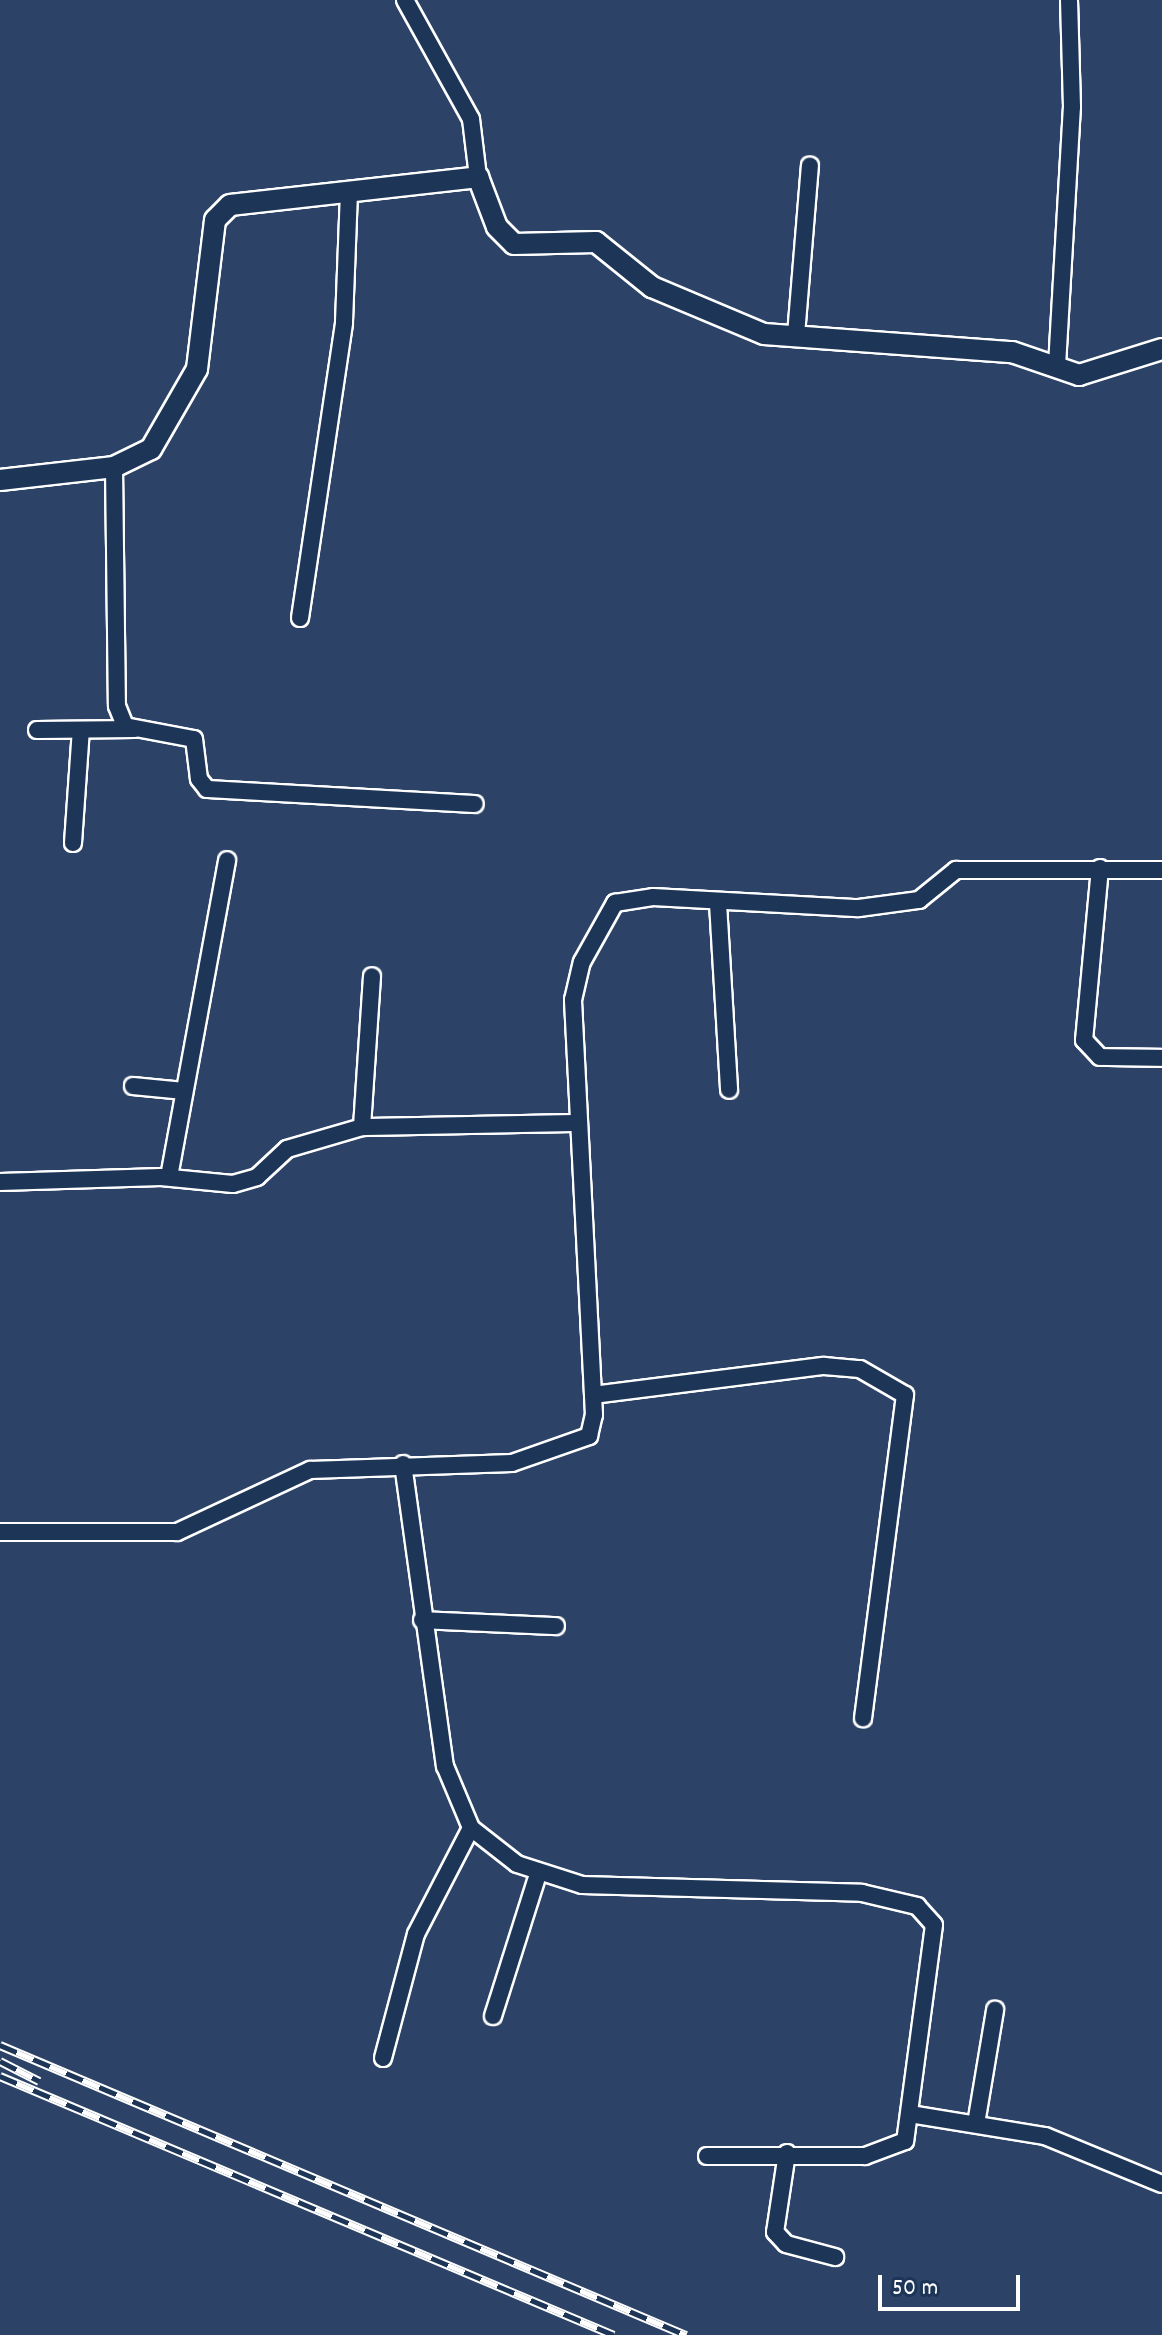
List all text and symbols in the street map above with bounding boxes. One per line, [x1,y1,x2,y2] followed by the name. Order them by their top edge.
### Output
[882,2259,1024,2309] scale bar
[892,2272,938,2306] text: 50 m

